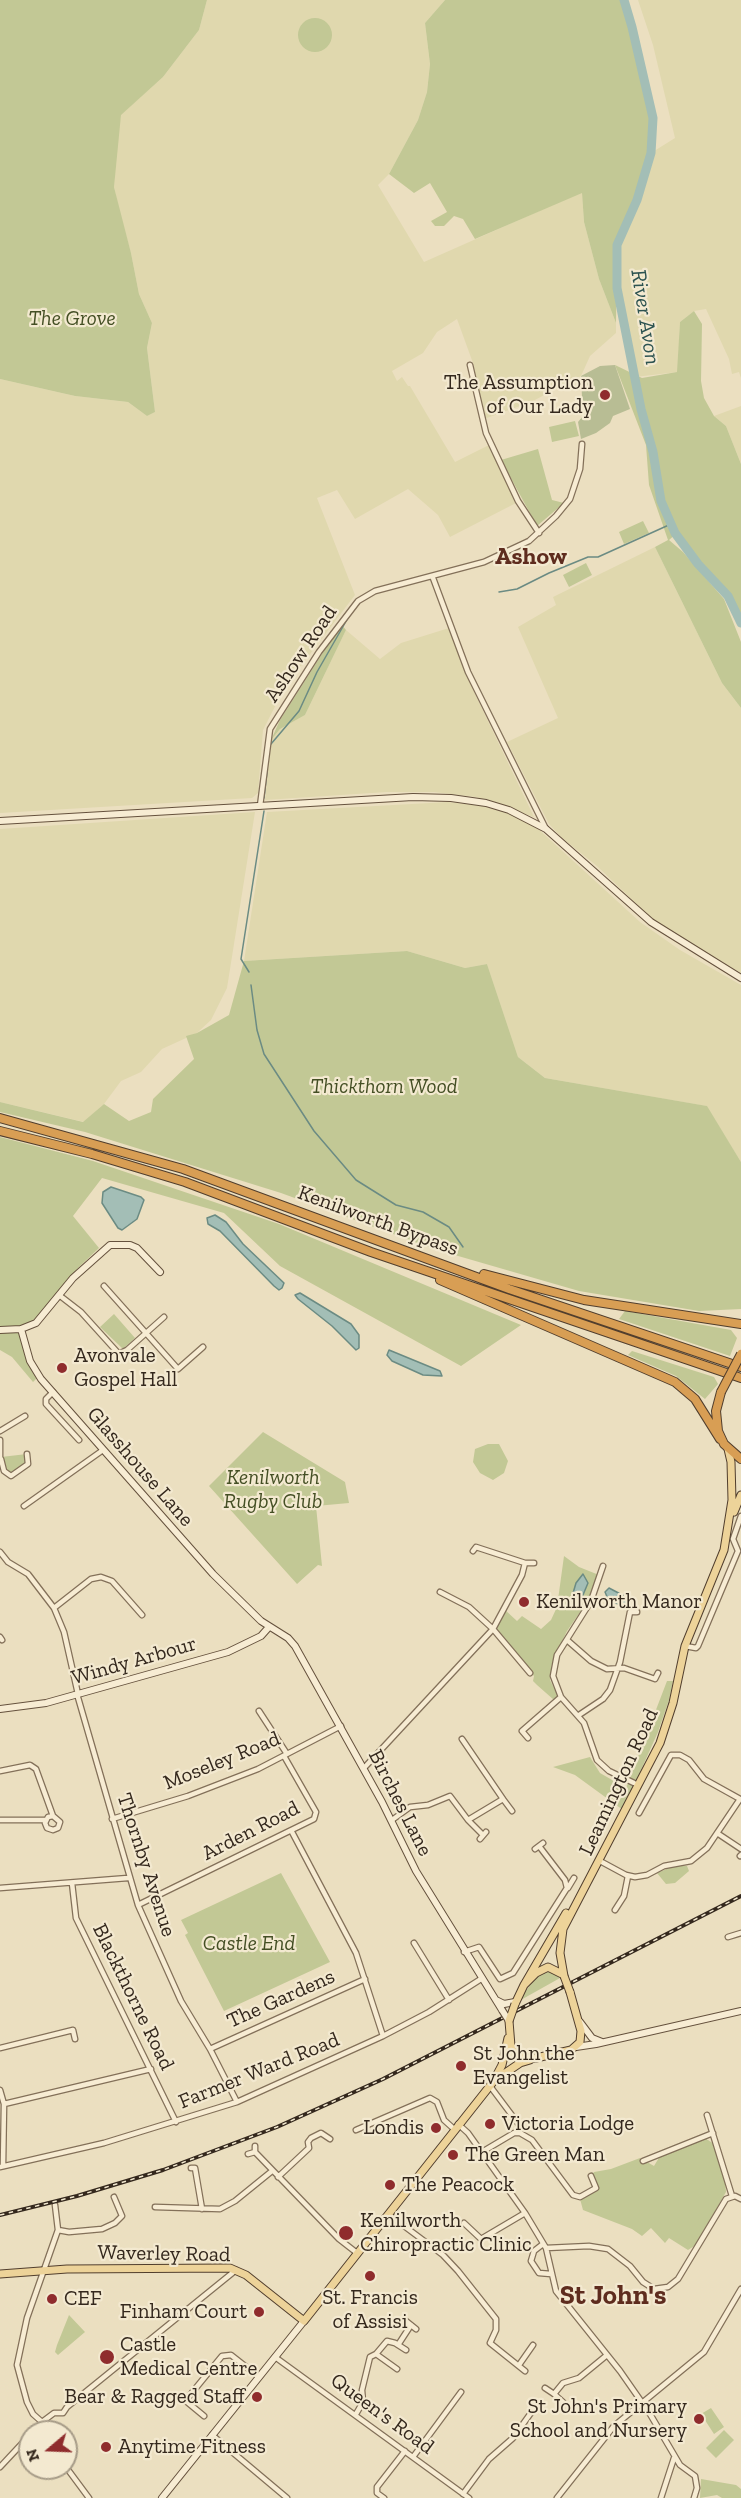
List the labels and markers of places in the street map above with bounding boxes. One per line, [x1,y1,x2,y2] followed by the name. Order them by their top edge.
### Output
[444,370,593,420] place label: The Assumption of Our Lady
[598,388,612,402] marker: The Assumption of Our Lady
[74,1343,177,1393] place label: Avonvale Gospel Hall
[55,1361,69,1375] marker: Avonvale Gospel Hall
[536,1589,702,1615] place label: Kenilworth Manor
[517,1595,531,1609] marker: Kenilworth Manor
[473,2041,575,2091] place label: St John the Evangelist
[454,2059,468,2073] marker: St John the Evangelist
[502,2111,634,2137] place label: Victoria Lodge
[363,2115,424,2141] place label: Londis
[483,2117,497,2131] marker: Victoria Lodge
[429,2121,443,2135] marker: Londis
[465,2142,605,2168] place label: The Green Man
[446,2148,460,2162] marker: The Green Man
[402,2172,514,2198] place label: The Peacock
[383,2178,397,2192] marker: The Peacock
[360,2208,532,2258] place label: Kenilworth Chiropractic Clinic
[337,2224,355,2242] marker: Kenilworth Chiropractic Clinic
[363,2269,377,2283] marker: St. Francis of Assisi
[322,2285,418,2335] place label: St. Francis of Assisi
[64,2286,102,2312] place label: CEF
[45,2292,59,2306] marker: CEF
[120,2299,247,2325] place label: Finham Court
[252,2305,266,2319] marker: Finham Court
[120,2332,257,2382] place label: Castle Medical Centre
[98,2348,116,2366] marker: Castle Medical Centre
[64,2384,245,2410] place label: Bear & Ragged Staff
[250,2390,264,2404] marker: Bear & Ragged Staff
[510,2394,687,2444] place label: St John's Primary School and Nursery
[692,2412,706,2426] marker: St John's Primary School and Nursery
[118,2434,266,2460] place label: Anytime Fitness
[99,2440,113,2454] marker: Anytime Fitness

